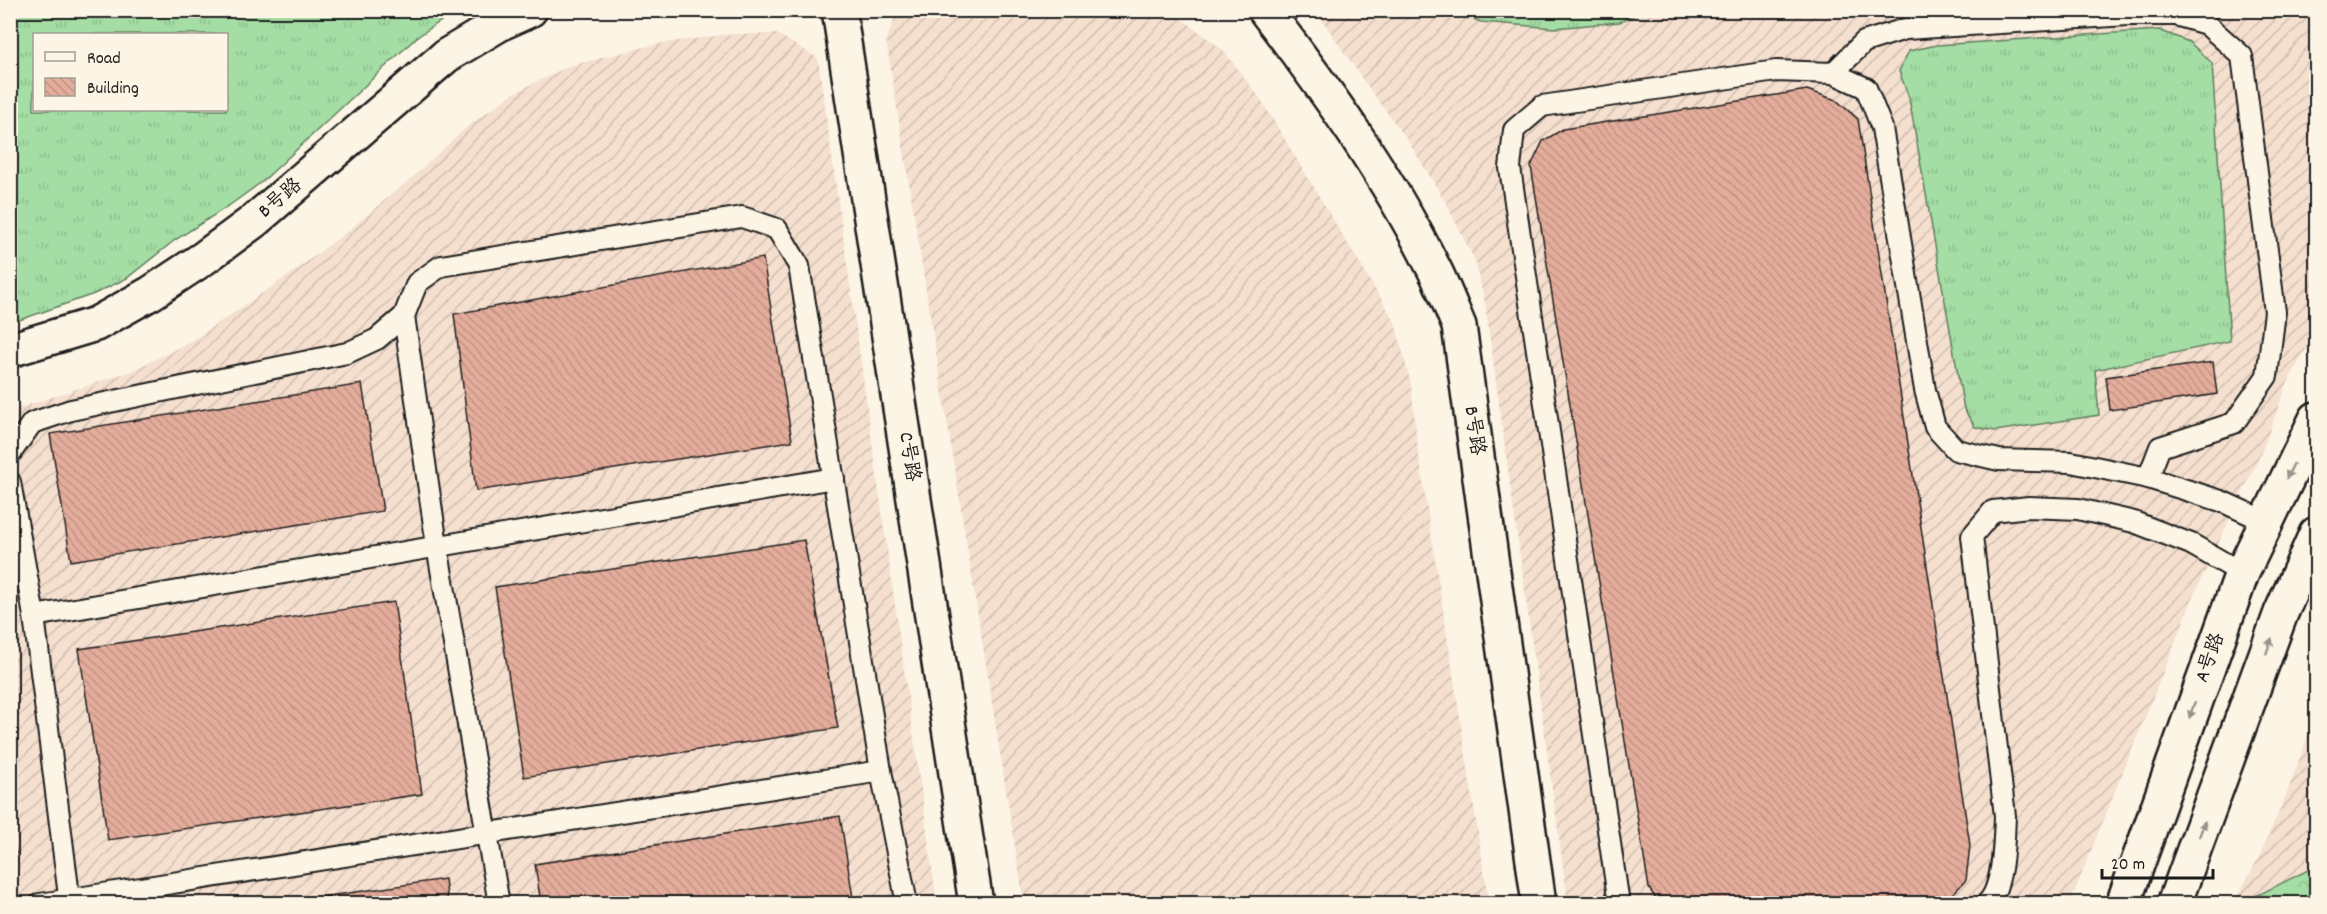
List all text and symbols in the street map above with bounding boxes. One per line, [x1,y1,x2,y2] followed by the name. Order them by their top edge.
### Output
[33,33,228,111] legend
[87,47,121,72] text: Road
[87,77,139,102] text: Building
[253,172,310,226] street label: B号路
[1456,405,1490,458] street label: B号路
[890,430,926,485] street label: C号路
[2286,463,2295,480] one-way arrow
[2189,628,2233,687] street label: A号路
[2264,637,2274,655] one-way arrow
[2187,701,2197,719] one-way arrow
[2197,820,2207,838] one-way arrow
[2102,842,2213,880] scale bar
[2111,853,2145,878] text: 20 m

